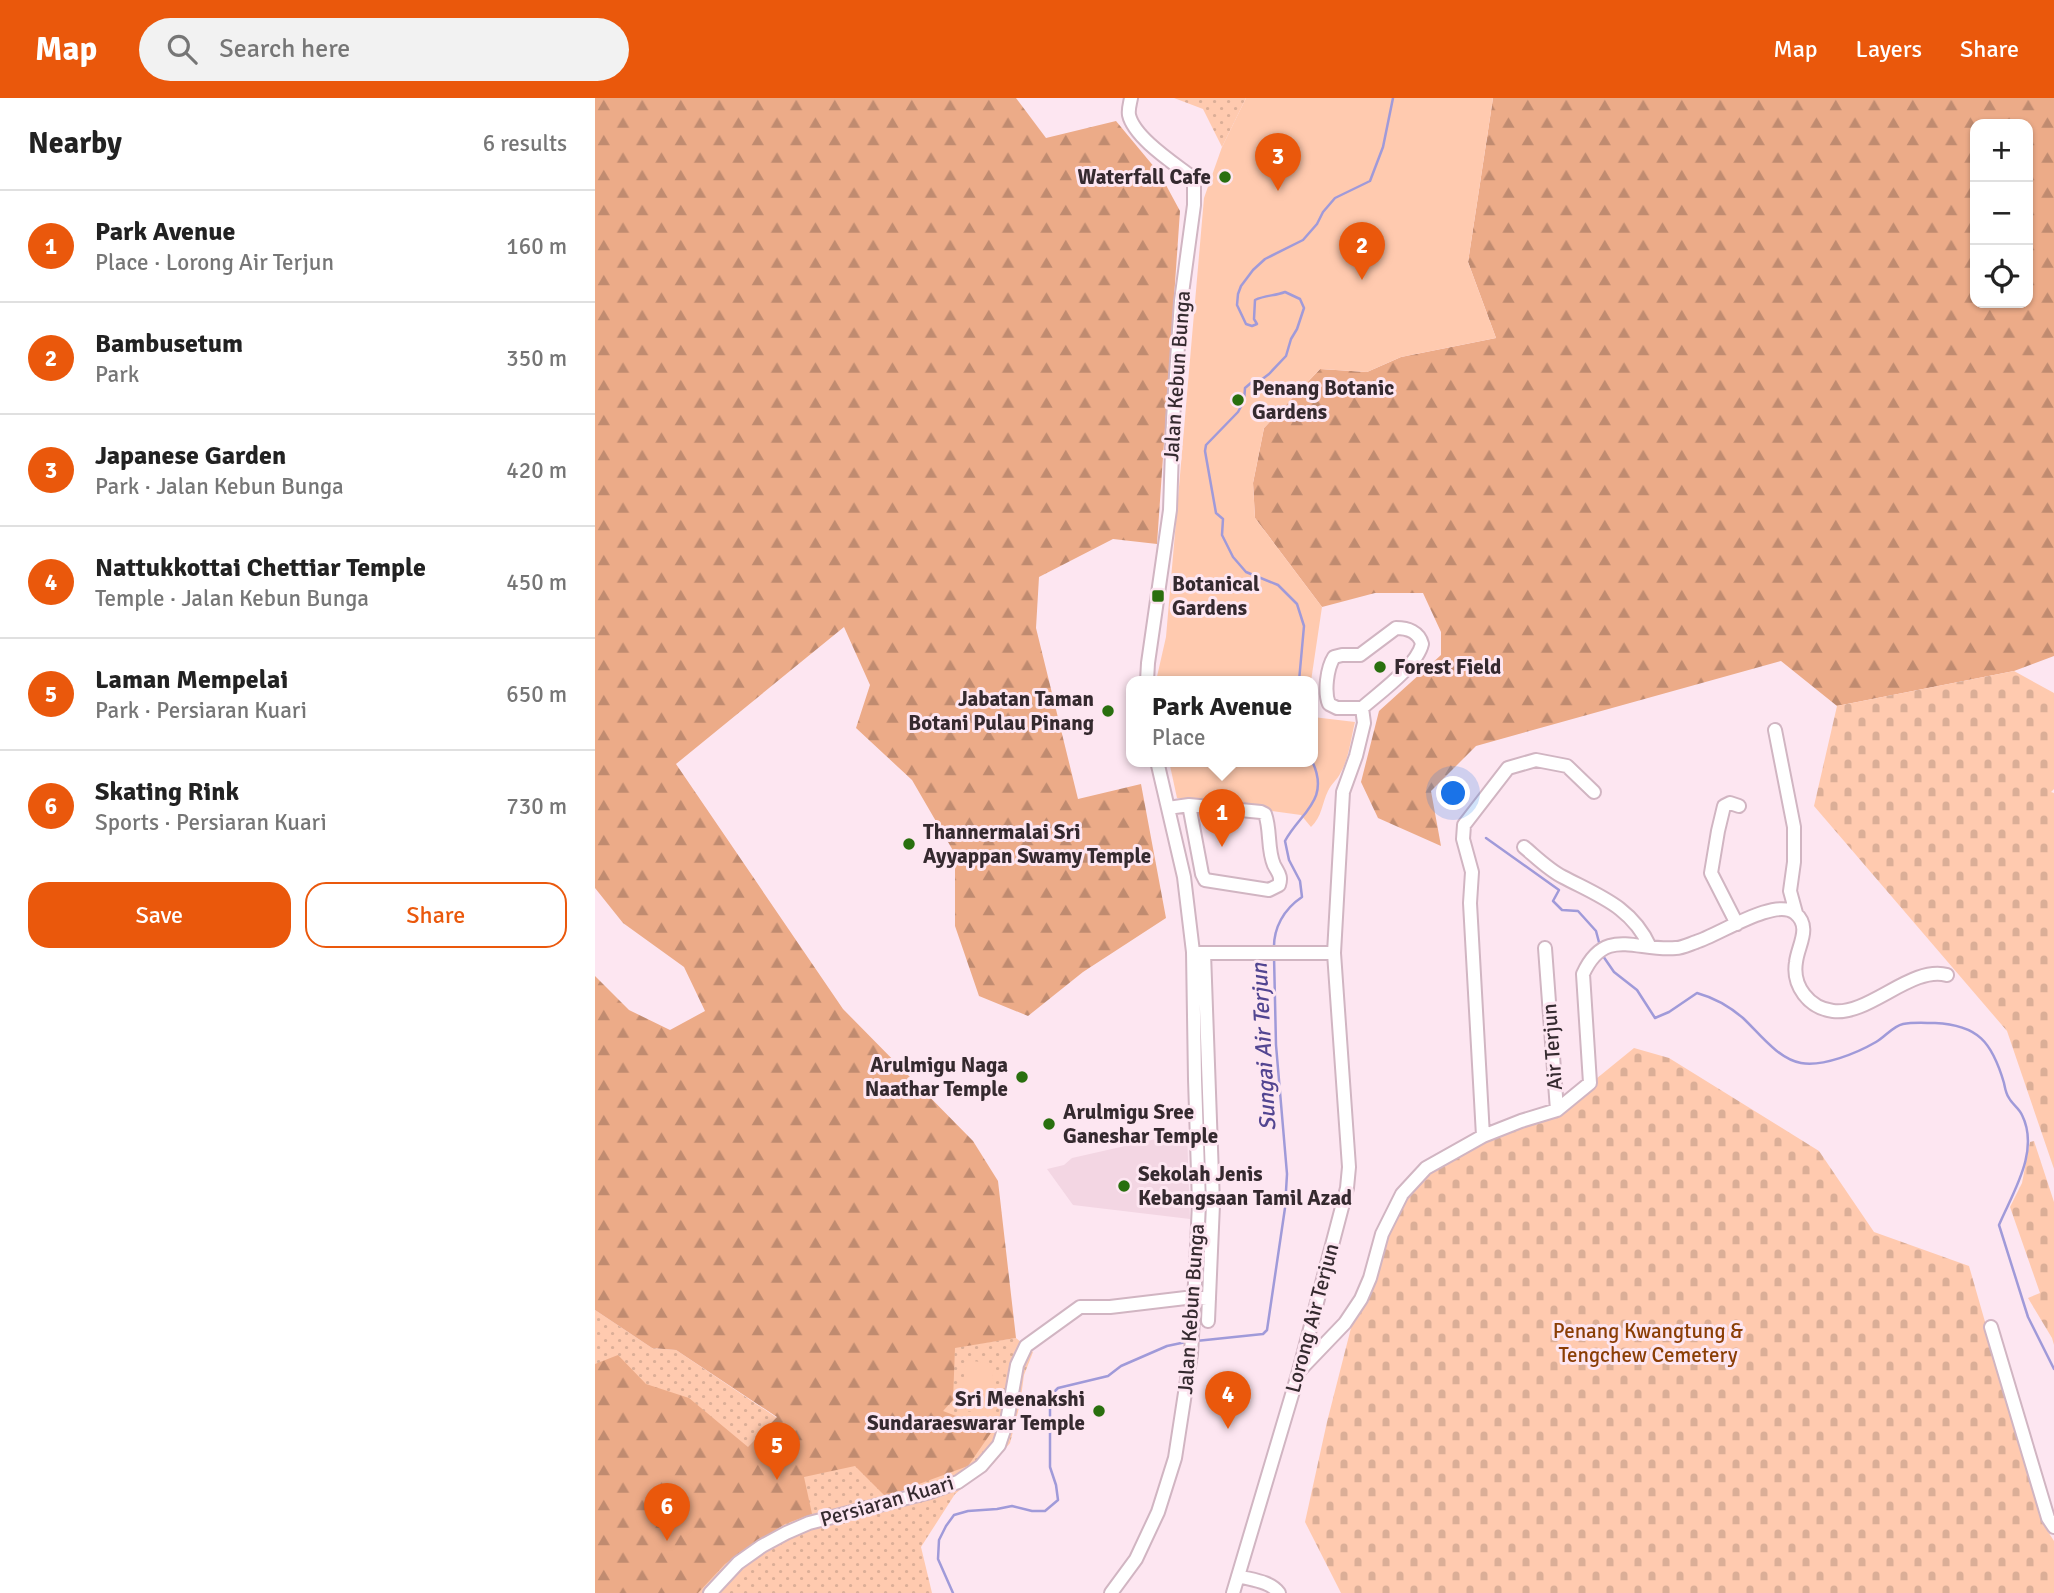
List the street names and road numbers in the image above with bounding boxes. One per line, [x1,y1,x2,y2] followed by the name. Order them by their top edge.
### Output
[1158,290,1196,462] street label: Jalan Kebun Bunga
[1536,1003,1568,1091] street label: Air Terjun
[1172,1223,1210,1395] street label: Jalan Kebun Bunga
[1280,1240,1344,1396] street label: Lorong Air Terjun
[817,1470,957,1532] street label: Persiaran Kuari

